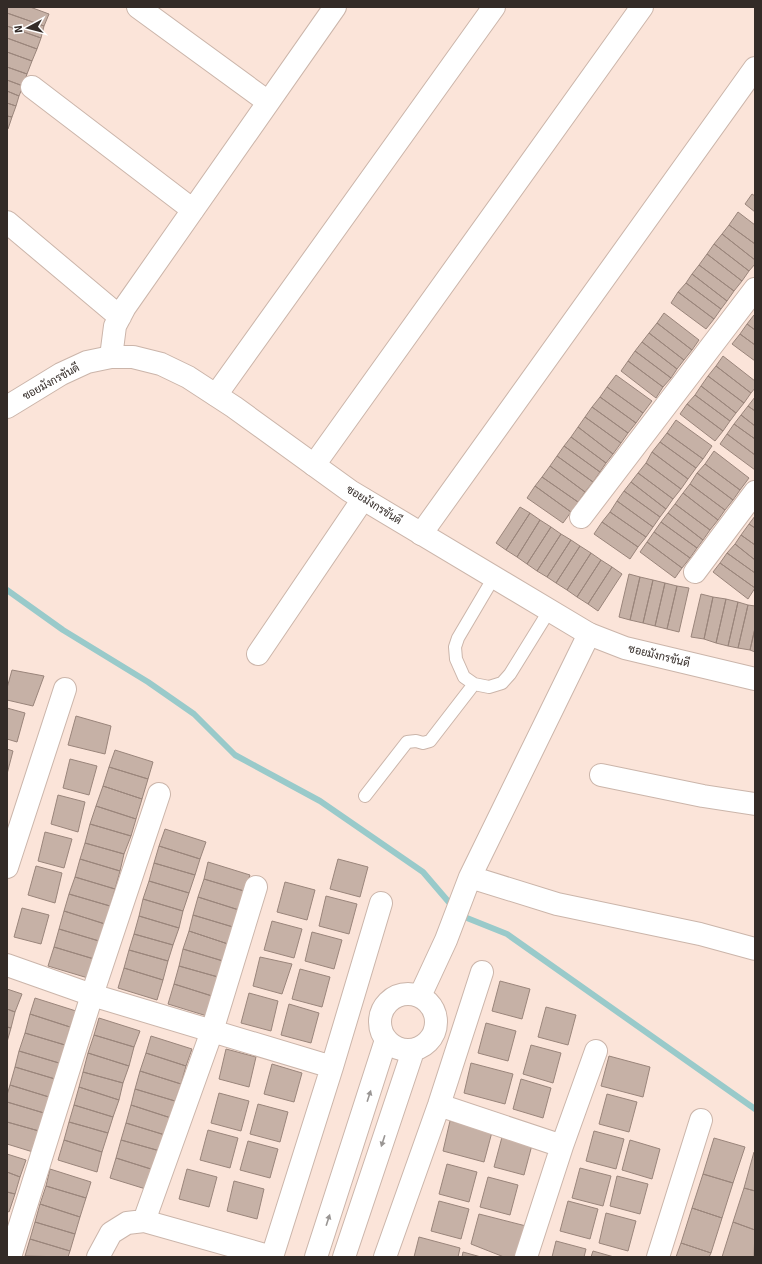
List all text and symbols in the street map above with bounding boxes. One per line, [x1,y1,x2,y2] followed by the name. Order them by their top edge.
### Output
[8,8,48,48] north arrow
[12,25,25,34] text: N
[19,359,82,403] street label: ซอยมังกรขันดี
[344,481,405,527] street label: ซอยมังกรขันดี
[627,640,692,670] street label: ซอยมังกรขันดี
[366,1090,372,1102] one-way arrow
[380,1135,386,1147] one-way arrow
[325,1214,331,1226] one-way arrow

